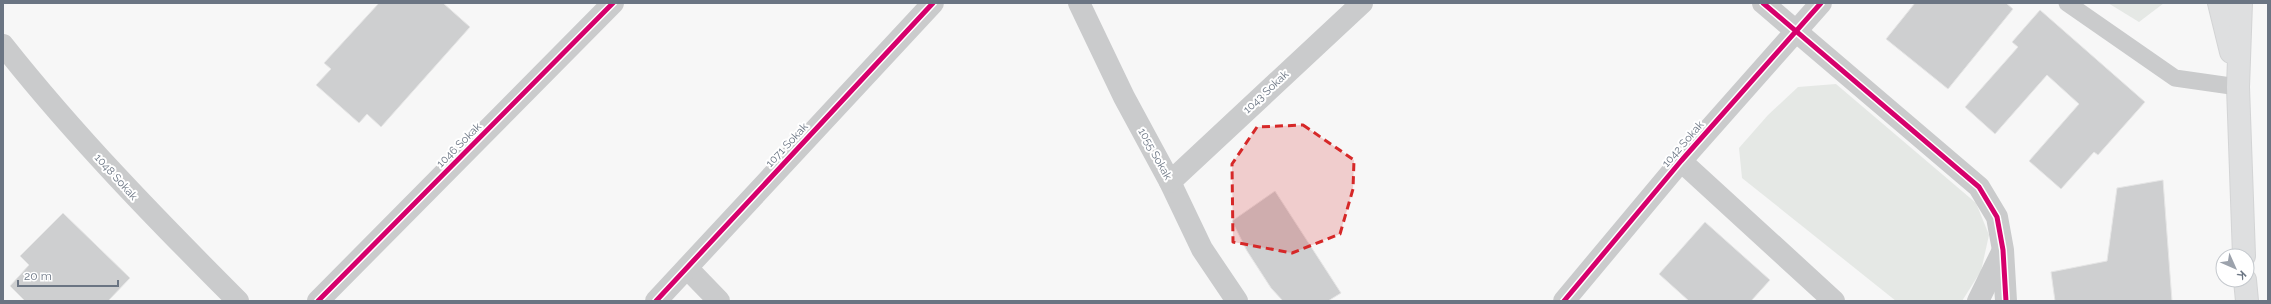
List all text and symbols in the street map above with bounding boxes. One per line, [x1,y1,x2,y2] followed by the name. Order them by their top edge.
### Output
[1241,68,1291,116] street label: 1043 Sokak
[1659,118,1707,170] street label: 1042 Sokak
[434,120,484,170] street label: 1046 Sokak
[763,120,811,170] street label: 1071 Sokak
[1135,126,1175,182] street label: 1055 Sokak
[92,151,140,203] street label: 1048 Sokak
[2215,248,2255,288] north arrow
[18,262,118,288] scale bar
[2234,268,2249,282] text: K
[24,269,52,283] text: 20 m

